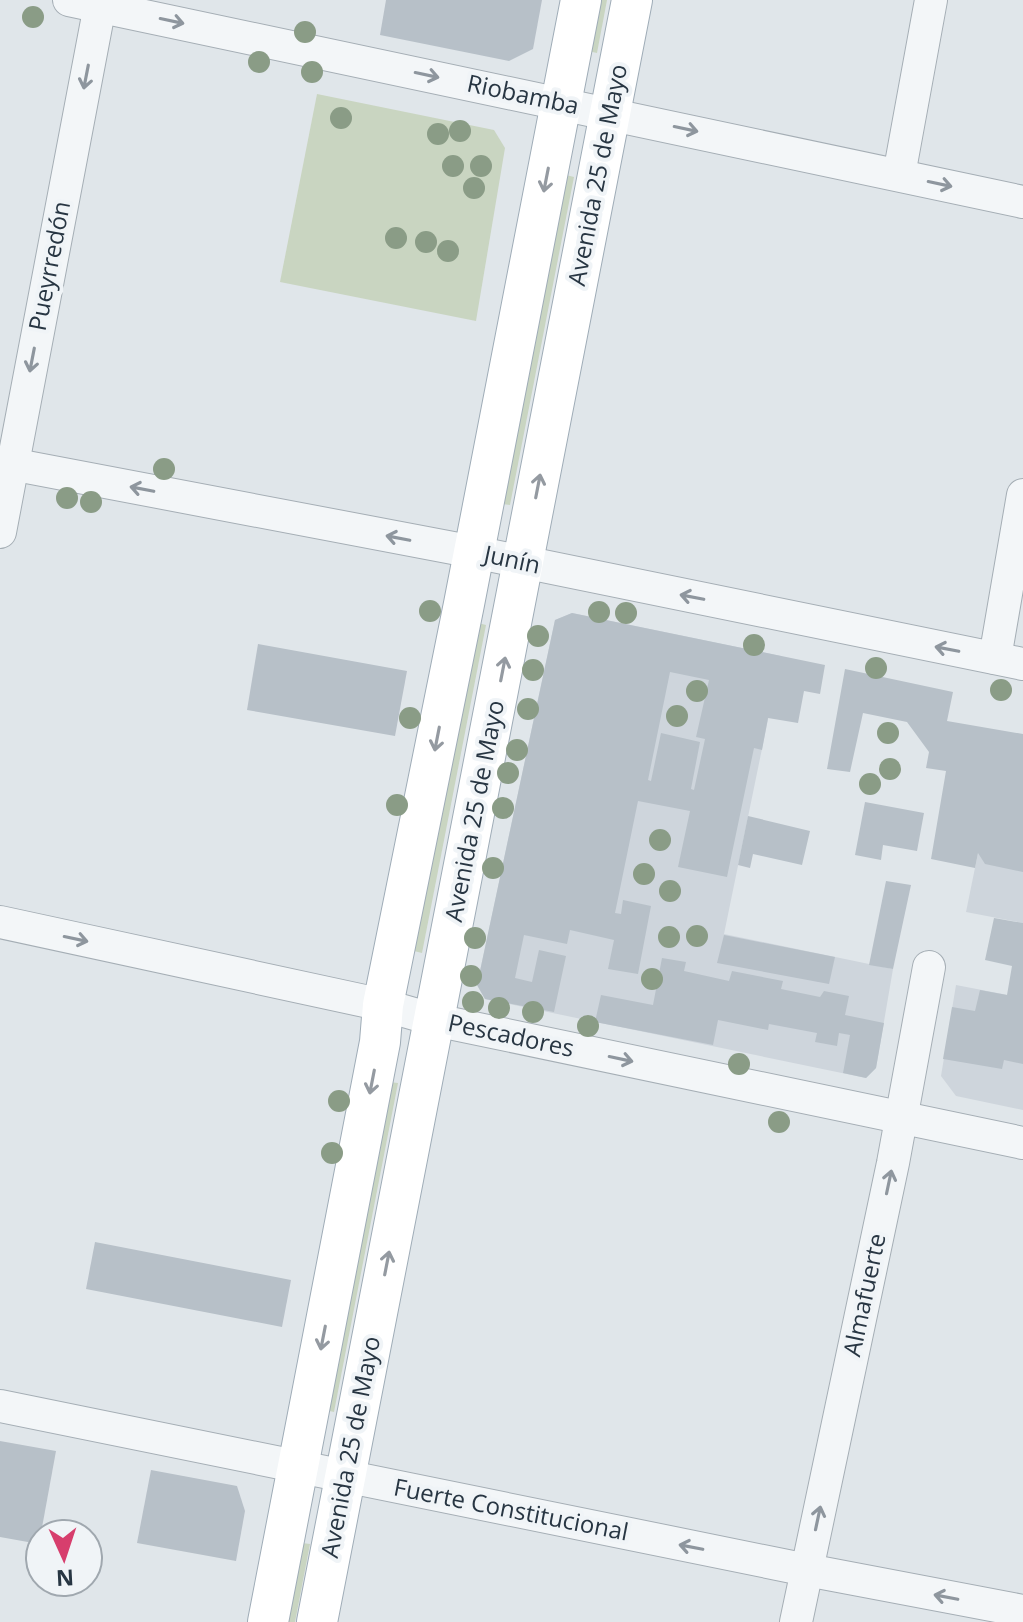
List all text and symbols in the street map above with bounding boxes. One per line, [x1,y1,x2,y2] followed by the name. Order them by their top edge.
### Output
[159,15,185,30] one-way arrow
[559,61,634,288] street label: Avenida 25 de Mayo
[78,63,93,89] one-way arrow
[464,66,582,121] street label: Riobamba
[413,68,439,83] one-way arrow
[673,122,699,137] one-way arrow
[538,166,553,192] one-way arrow
[927,177,953,192] one-way arrow
[20,198,77,333] street label: Pueyrredón
[24,346,39,372] one-way arrow
[531,474,546,499] one-way arrow
[130,480,156,495] one-way arrow
[386,529,411,544] one-way arrow
[479,536,543,581] street label: Junín
[680,589,705,604] one-way arrow
[934,640,960,655] one-way arrow
[496,657,511,682] one-way arrow
[436,697,511,924] street label: Avenida 25 de Mayo
[429,725,444,751] one-way arrow
[63,932,89,947] one-way arrow
[445,1005,577,1064] street label: Pescadores
[607,1052,633,1067] one-way arrow
[364,1069,379,1095] one-way arrow
[882,1169,897,1195] one-way arrow
[834,1230,893,1359] street label: Almafuerte
[380,1251,395,1276] one-way arrow
[314,1324,329,1350] one-way arrow
[312,1333,387,1560] street label: Avenida 25 de Mayo
[391,1470,631,1547] street label: Fuerte Constitucional
[811,1506,826,1532] one-way arrow
[24,1518,104,1598] north arrow
[679,1539,705,1554] one-way arrow
[55,1564,75,1594] text: N
[934,1588,960,1603] one-way arrow

